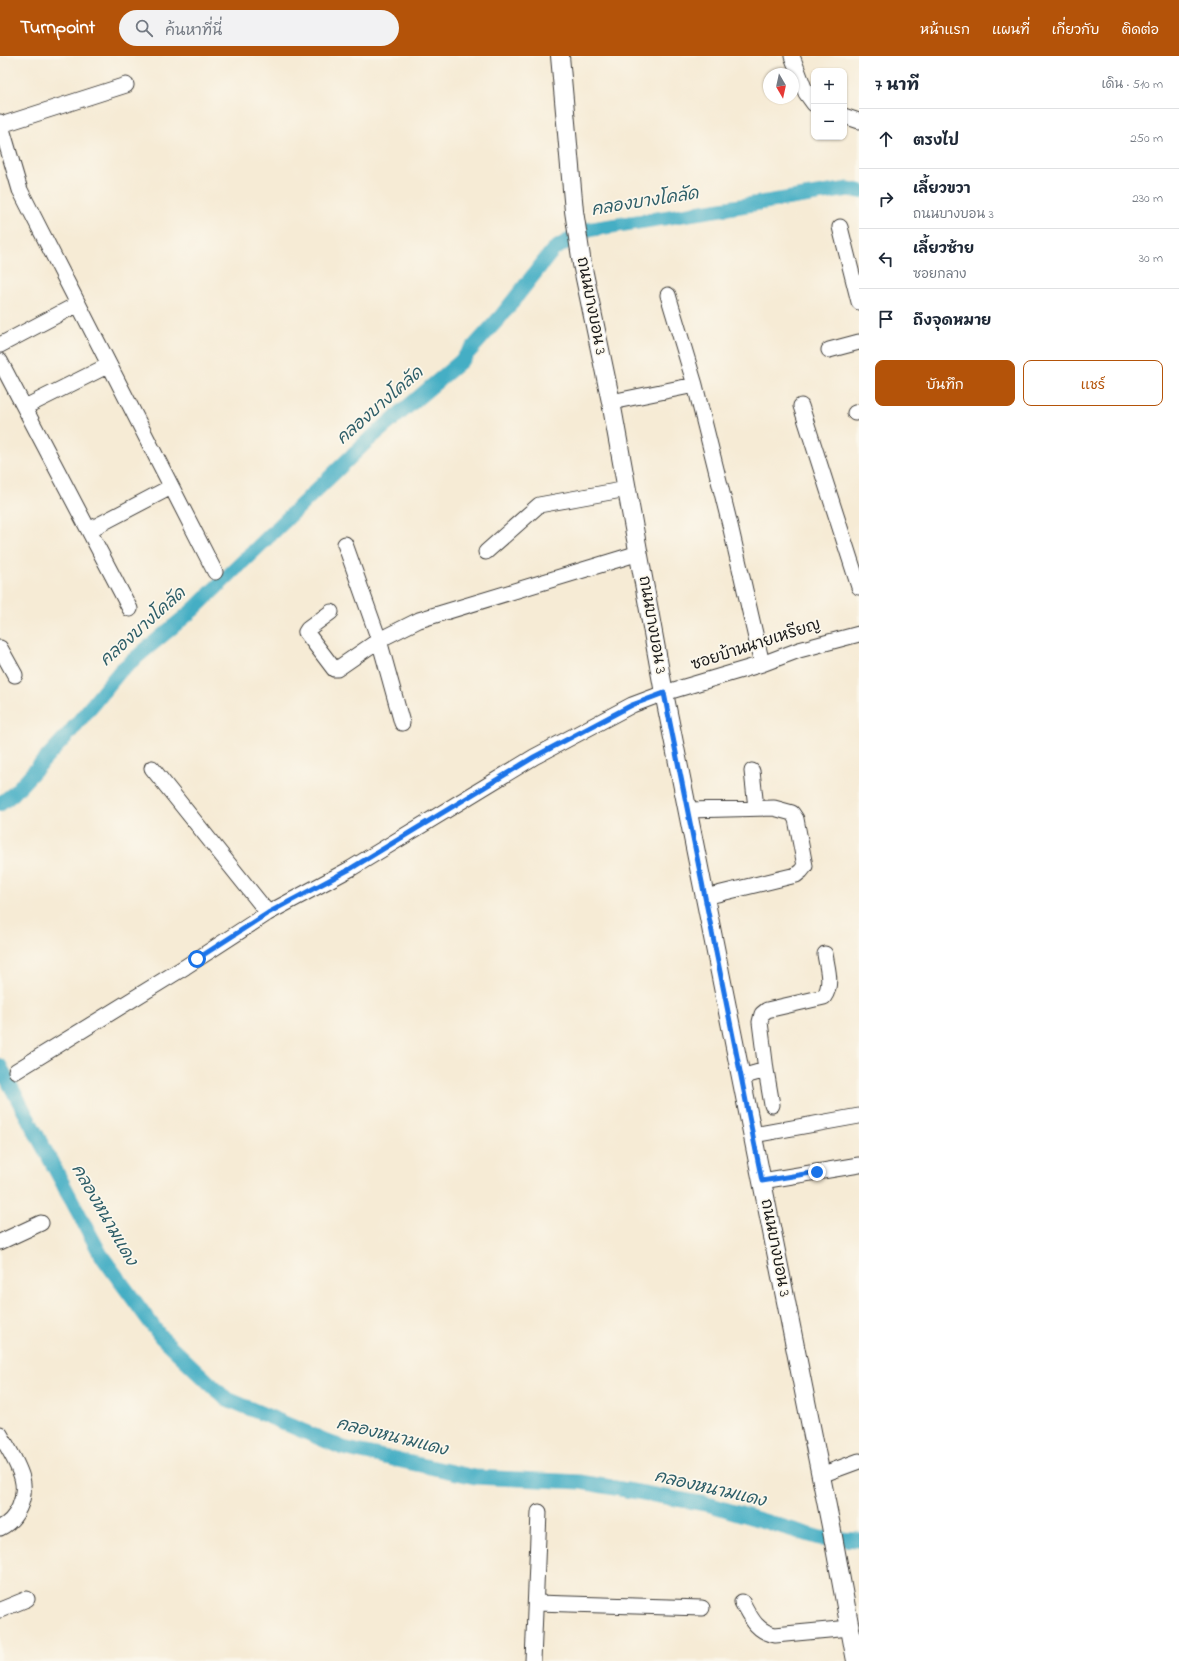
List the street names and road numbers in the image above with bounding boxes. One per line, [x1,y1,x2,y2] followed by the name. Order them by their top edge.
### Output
[570,255,612,357] street label: ถนนบางบอน 3
[632,574,672,676] street label: ถนนบางบอน 3
[688,613,824,677] street label: ซอยบ้านนายเหรียญ
[754,1197,796,1299] street label: ถนนบางบอน 3

